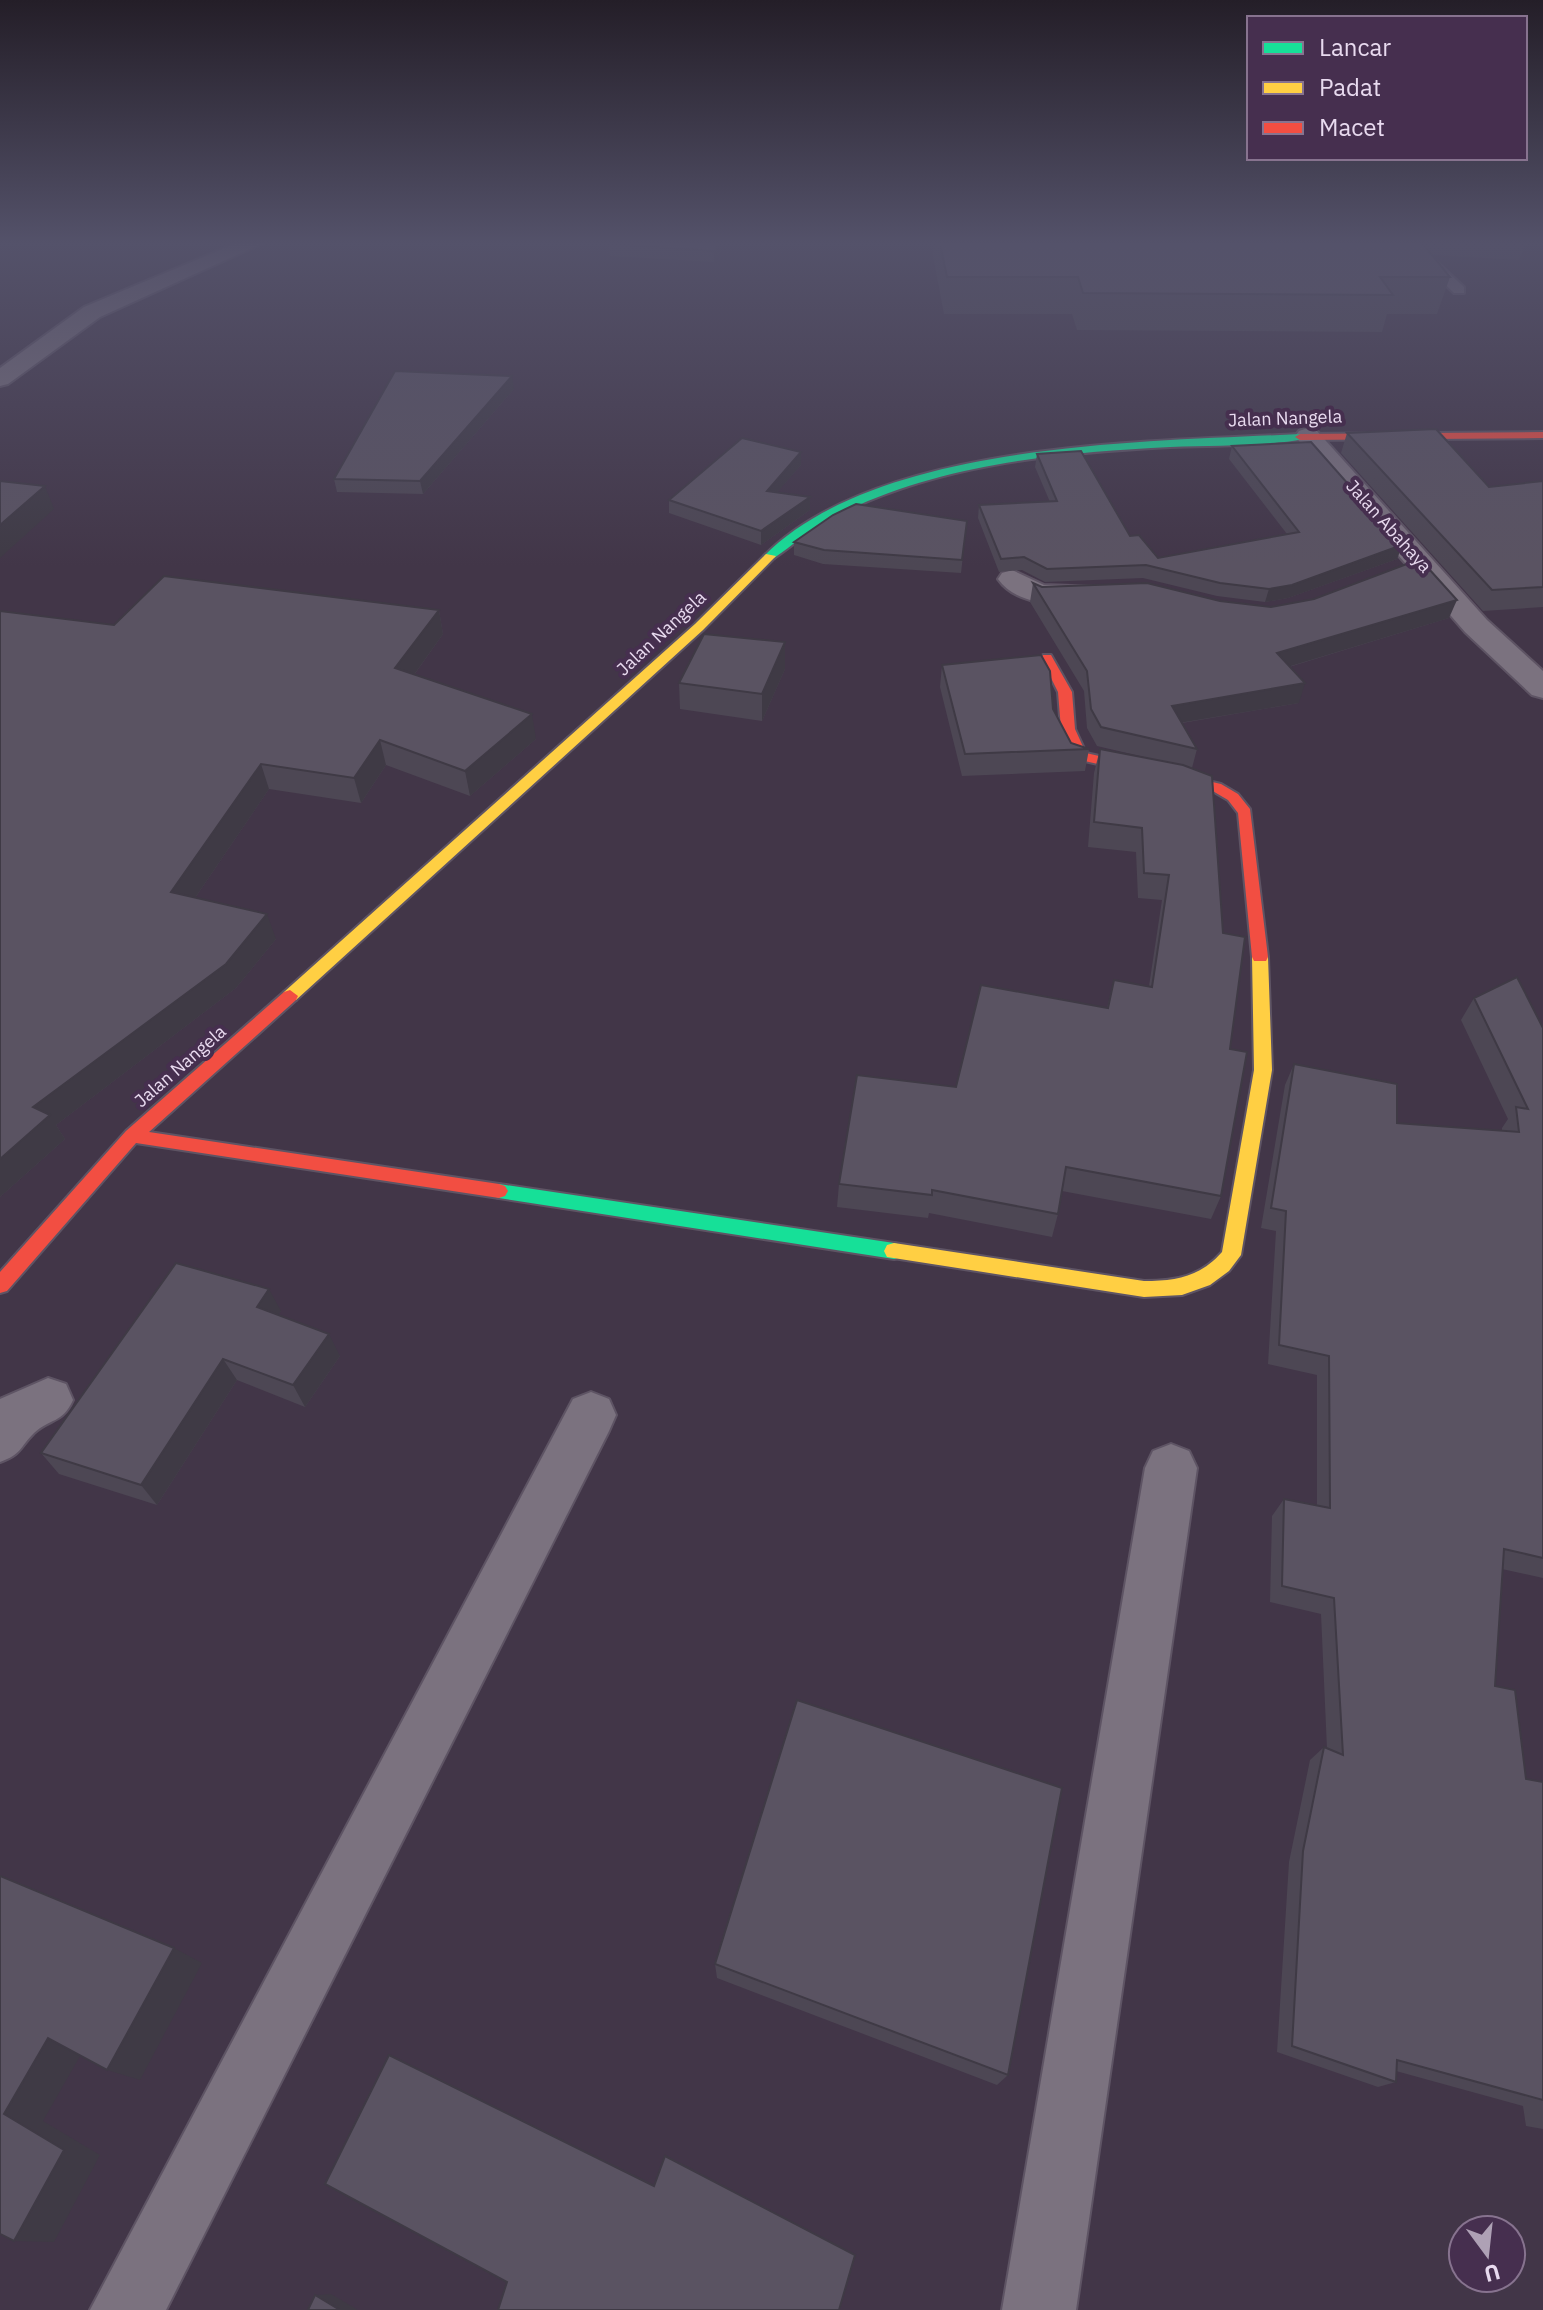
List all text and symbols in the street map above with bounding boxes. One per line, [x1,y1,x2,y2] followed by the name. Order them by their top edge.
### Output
[1247,16,1527,160] legend
[1319,31,1391,63] text: Lancar
[1319,71,1381,103] text: Padat
[1319,111,1385,143] text: Macet
[1228,405,1343,431] street label: Jalan Nangela
[1341,475,1437,578] street label: Jalan Abahaya
[611,585,711,680] street label: Jalan Nangela
[129,1020,231,1112] street label: Jalan Nangela
[1447,2214,1527,2294] north arrow
[1481,2258,1503,2290] text: U

